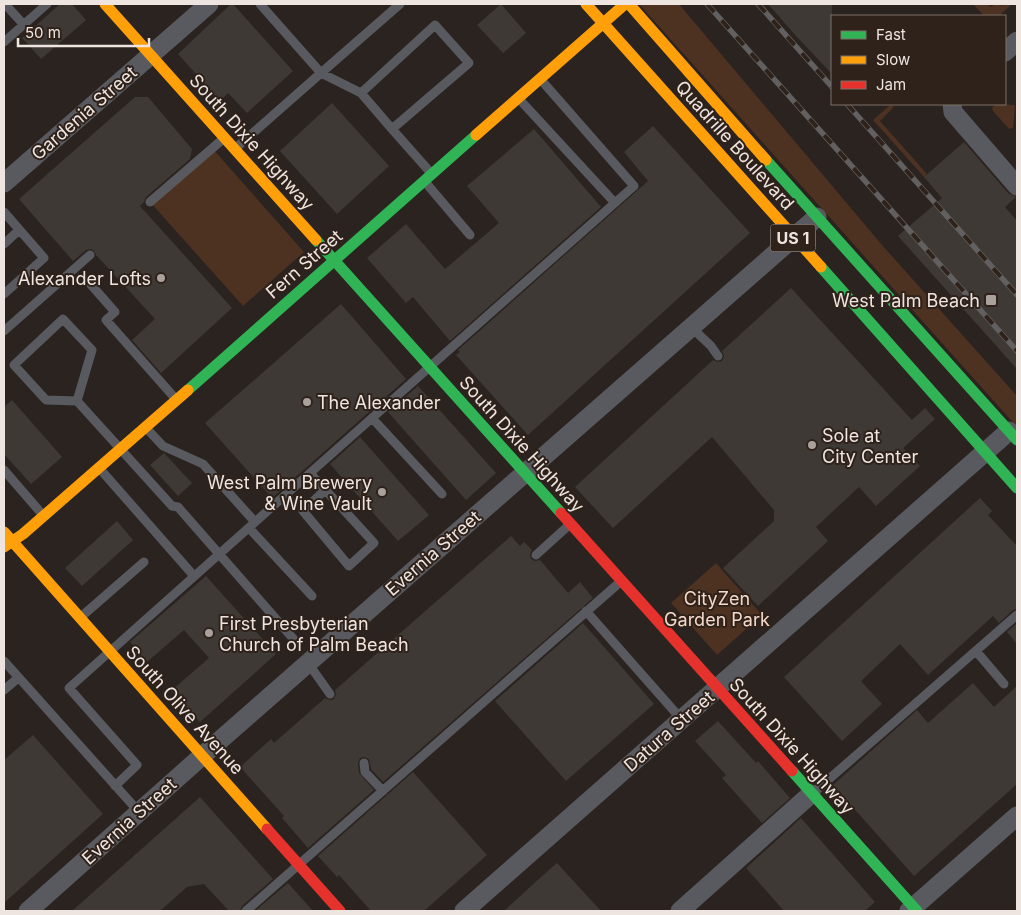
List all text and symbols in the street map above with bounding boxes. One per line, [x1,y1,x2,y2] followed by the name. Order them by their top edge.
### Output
[18,15,149,47] scale bar
[831,15,1006,105] legend
[25,23,61,42] text: 50 m
[876,25,906,44] text: Fast
[876,50,910,69] text: Slow
[27,62,141,164] street label: Gardenia Street
[185,70,319,214] street label: South Dixie Highway
[876,75,906,94] text: Jam
[671,76,799,214] street label: Quadrille Boulevard
[770,224,816,252] road number: US 1
[262,225,346,303] street label: Fern Street
[18,268,151,289] place label: Alexander Lofts
[155,272,167,284] marker: Alexander Lofts
[832,290,980,311] place label: West Palm Beach
[984,293,998,307] marker: West Palm Beach
[455,372,589,516] street label: South Dixie Highway
[317,392,441,413] place label: The Alexander
[301,396,313,408] marker: The Alexander
[822,425,918,467] place label: Sole at City Center
[806,439,818,451] marker: Sole at City Center
[207,472,372,514] place label: West Palm Brewery & Wine Vault
[376,486,388,498] marker: West Palm Brewery & Wine Vault
[381,506,485,600] street label: Evernia Street
[664,588,770,630] park label: CityZen Garden Park
[219,613,409,655] place label: First Presbyterian Church of Palm Beach
[203,627,215,639] marker: First Presbyterian Church of Palm Beach
[122,641,248,779] street label: South Olive Avenue
[725,674,859,818] street label: South Dixie Highway
[620,686,718,776] street label: Datura Street
[78,773,180,869] street label: Evernia Street

